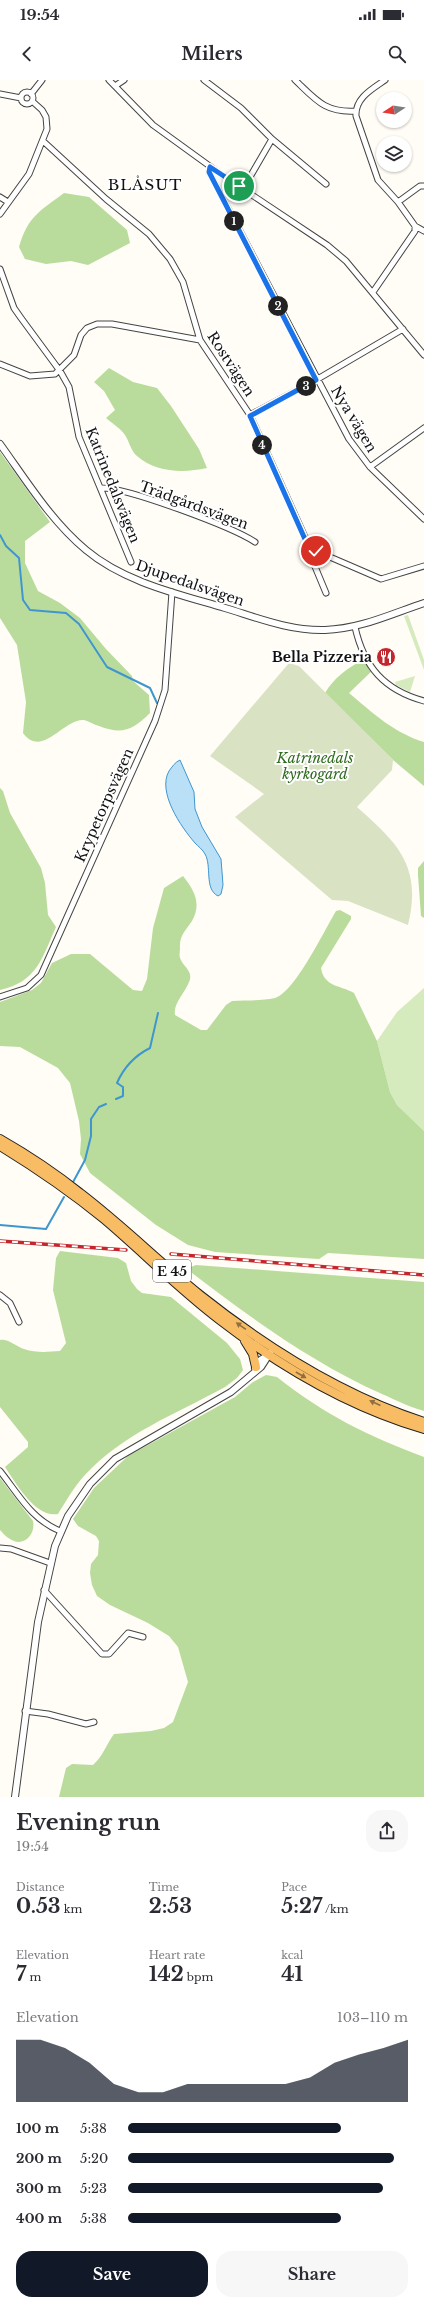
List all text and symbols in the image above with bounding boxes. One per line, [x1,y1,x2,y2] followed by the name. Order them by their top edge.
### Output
[20,5,60,24] text: 19:54
[16,43,38,65] icon: back
[181,43,243,65] text: Milers
[386,43,408,65] icon: search
[376,92,412,128] north arrow
[376,92,412,172] map controls
[376,136,412,172] button: layers
[222,169,256,203] pin
[108,175,182,194] district label: BLÅSUT
[228,175,250,197] icon: arrive
[224,211,244,231] pin: 1
[232,214,236,228] text: 1
[268,296,288,316] pin: 2
[274,299,282,313] text: 2
[203,328,259,400] street label: Rostvägen
[296,376,316,396] pin: 3
[302,379,310,393] text: 3
[327,382,381,456] street label: Nya vägen
[82,425,145,546] street label: Katrinedalsvägen
[252,435,272,455] pin: 4
[258,438,266,452] text: 4
[137,477,251,533] street label: Trädgårdsvägen
[299,534,333,568] pin
[305,540,327,562] icon: check
[133,556,247,610] street label: Djupedalsvägen
[375,646,397,668] restaurant icon: Bella Pizzeria
[272,648,372,666] place label: Bella Pizzeria
[71,745,137,865] street label: Krypetorpsvägen
[276,749,353,783] park label: Katrinedals kyrkogård
[153,1260,191,1282] road number: E 45
[236,1322,246,1330] one-way arrow
[295,1372,307,1379] one-way arrow
[368,1400,380,1406] one-way arrow
[16,1809,160,1836] text: Evening run
[366,1810,408,1852] button: share
[16,1838,49,1855] text: 19:54
[16,1880,65,1894] text: Distance
[149,1880,179,1894] text: Time
[281,1880,307,1894] text: Pace
[16,1894,61,1918] text: 0.53
[149,1894,192,1918] text: 2:53
[281,1894,322,1918] text: 5:27
[61,1902,82,1916] text: km
[322,1902,349,1916] text: /km
[16,1948,69,1962] text: Elevation
[149,1948,205,1962] text: Heart rate
[281,1948,303,1962] text: kcal
[16,1962,26,1986] text: 7
[149,1962,184,1986] text: 142
[281,1962,303,1986] text: 41
[26,1970,41,1984] text: m
[184,1970,213,1984] text: bpm
[16,2009,79,2026] text: Elevation
[337,2009,408,2026] text: 103–110 m
[16,2120,59,2137] text: 100 m
[80,2120,107,2137] text: 5:38
[16,2150,62,2167] text: 200 m
[80,2150,108,2167] text: 5:20
[16,2180,62,2197] text: 300 m
[80,2180,107,2197] text: 5:23
[16,2210,62,2227] text: 400 m
[80,2210,107,2227] text: 5:38
[16,2251,208,2297] button: Save
[216,2251,408,2297] button: Share

